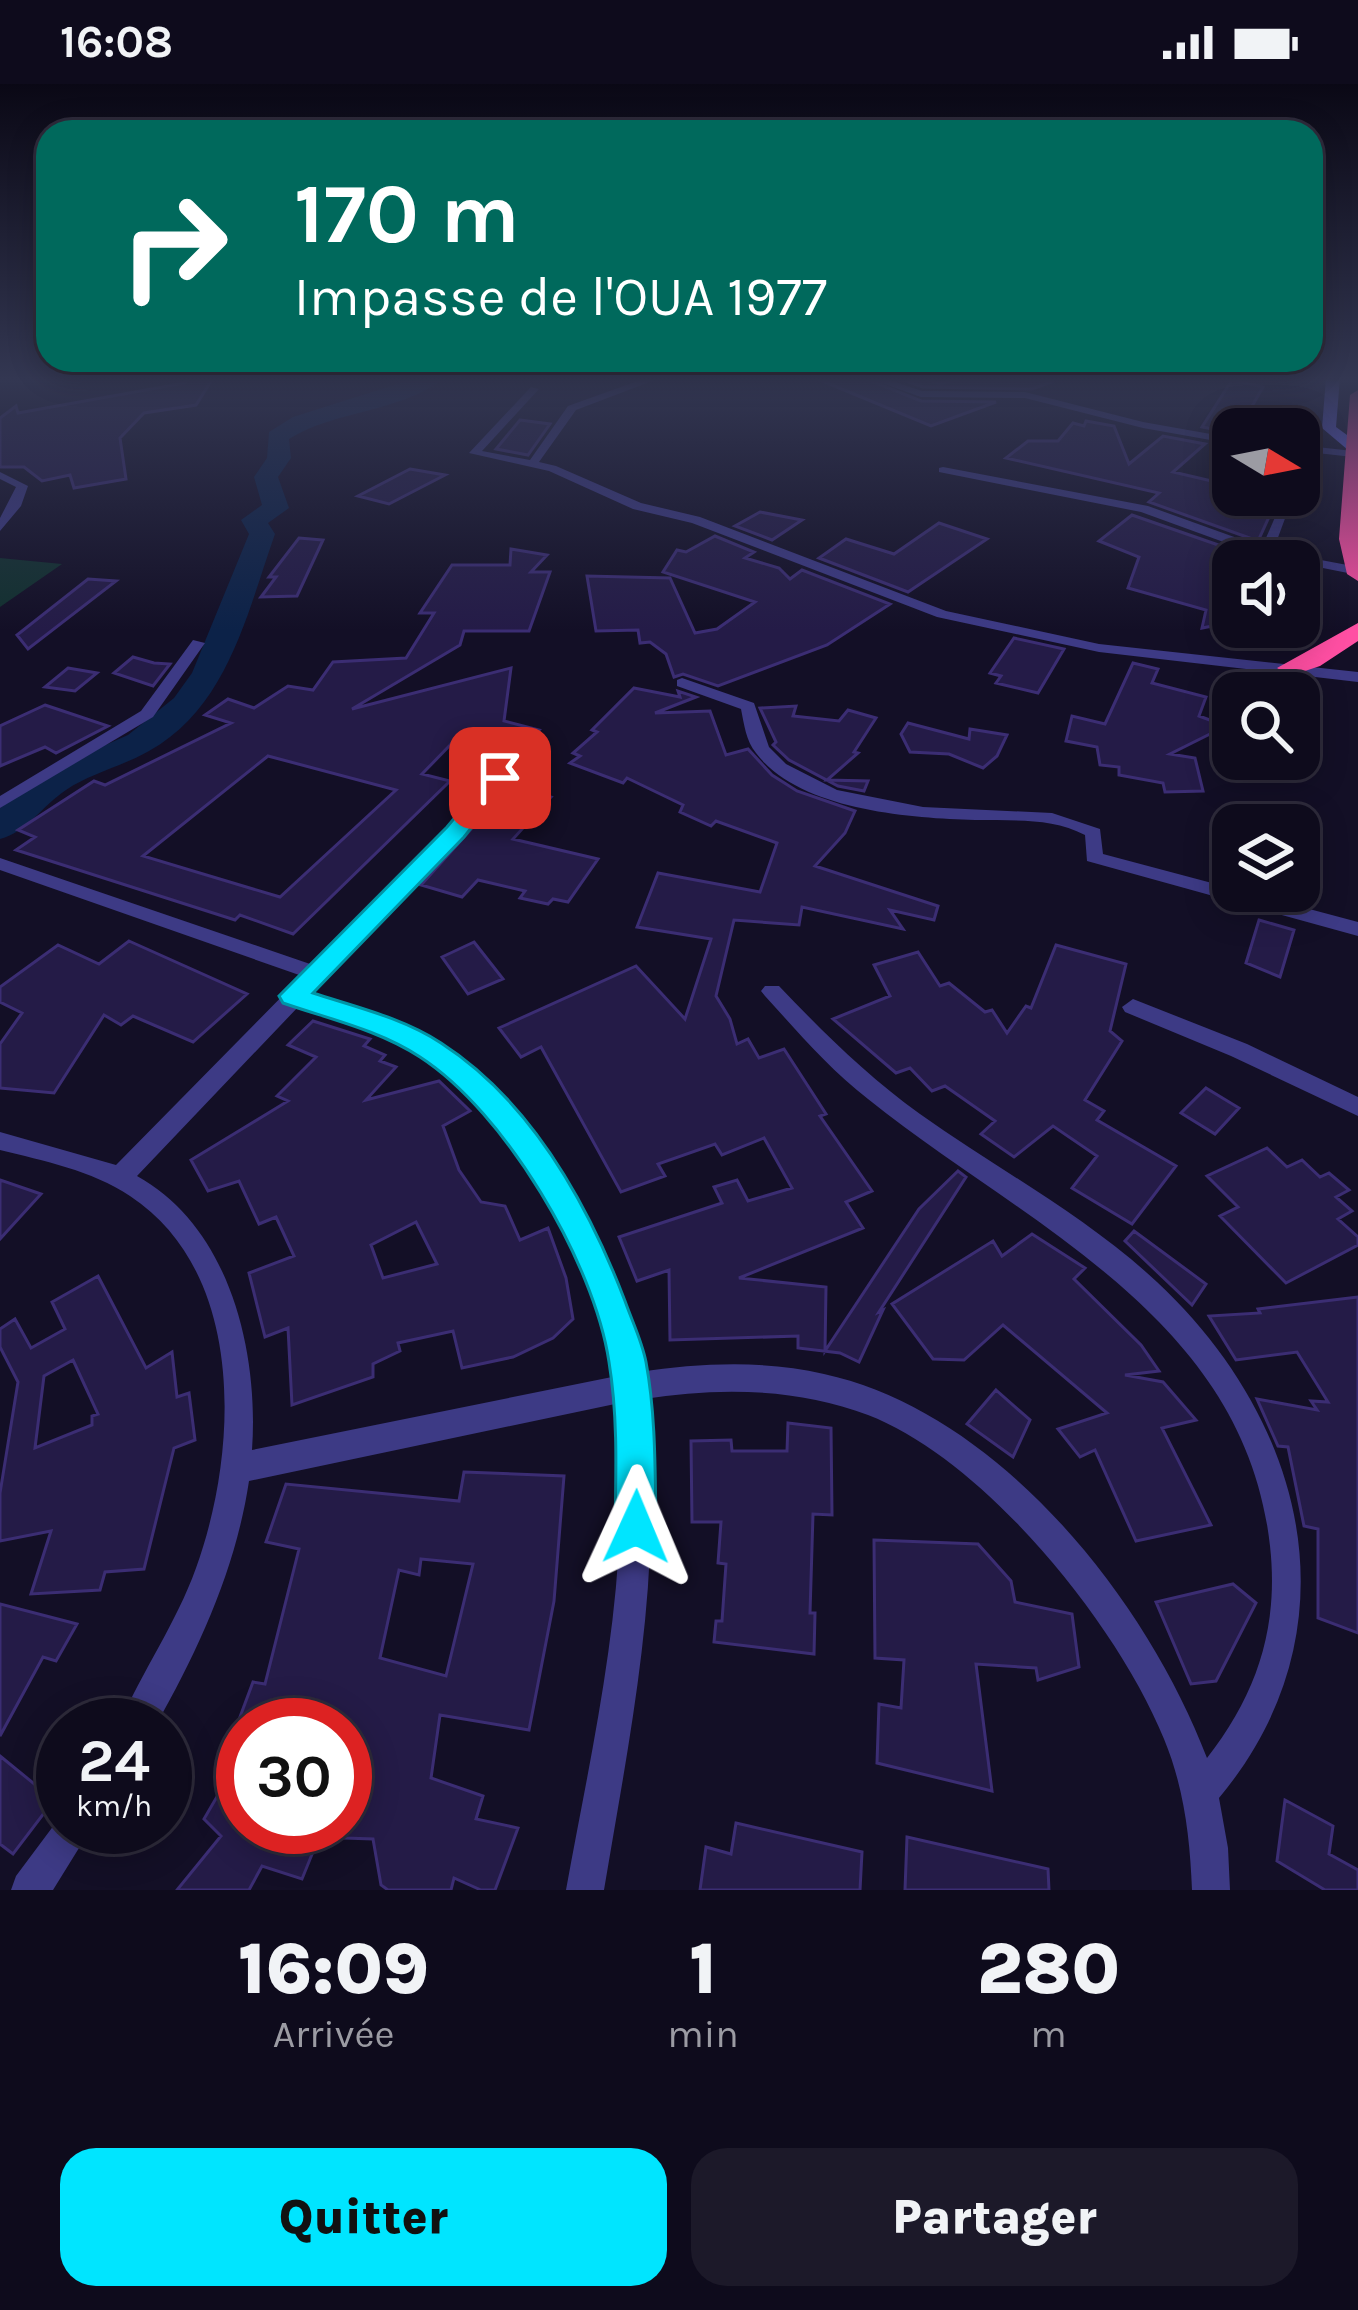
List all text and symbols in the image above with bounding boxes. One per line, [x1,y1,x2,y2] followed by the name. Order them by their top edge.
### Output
[60,16,173,68] text: 16:08
[294,165,520,263] text: 170 m
[96,168,252,324] icon: right
[294,265,827,329] text: Impasse de l'OUA 1977
[1212,408,1320,516] north arrow
[1212,408,1320,912] map controls
[1212,540,1320,648] button: sound
[1212,672,1320,780] button: search
[449,727,551,829] pin
[467,745,533,811] icon: arrive
[1212,804,1320,912] button: layers
[573,1464,699,1590] position arrow
[216,1698,372,1854] speed limit sign: 30
[78,1726,150,1796] text: 24
[76,1788,152,1824] text: km/h
[238,1927,429,2011] text: 16:09
[689,1927,717,2011] text: 1
[977,1927,1120,2011] text: 280
[273,2011,395,2057] text: Arrivée
[667,2011,739,2057] text: min
[1030,2011,1067,2057] text: m
[60,2148,667,2286] button: Quitter
[691,2148,1298,2286] button: Partager

